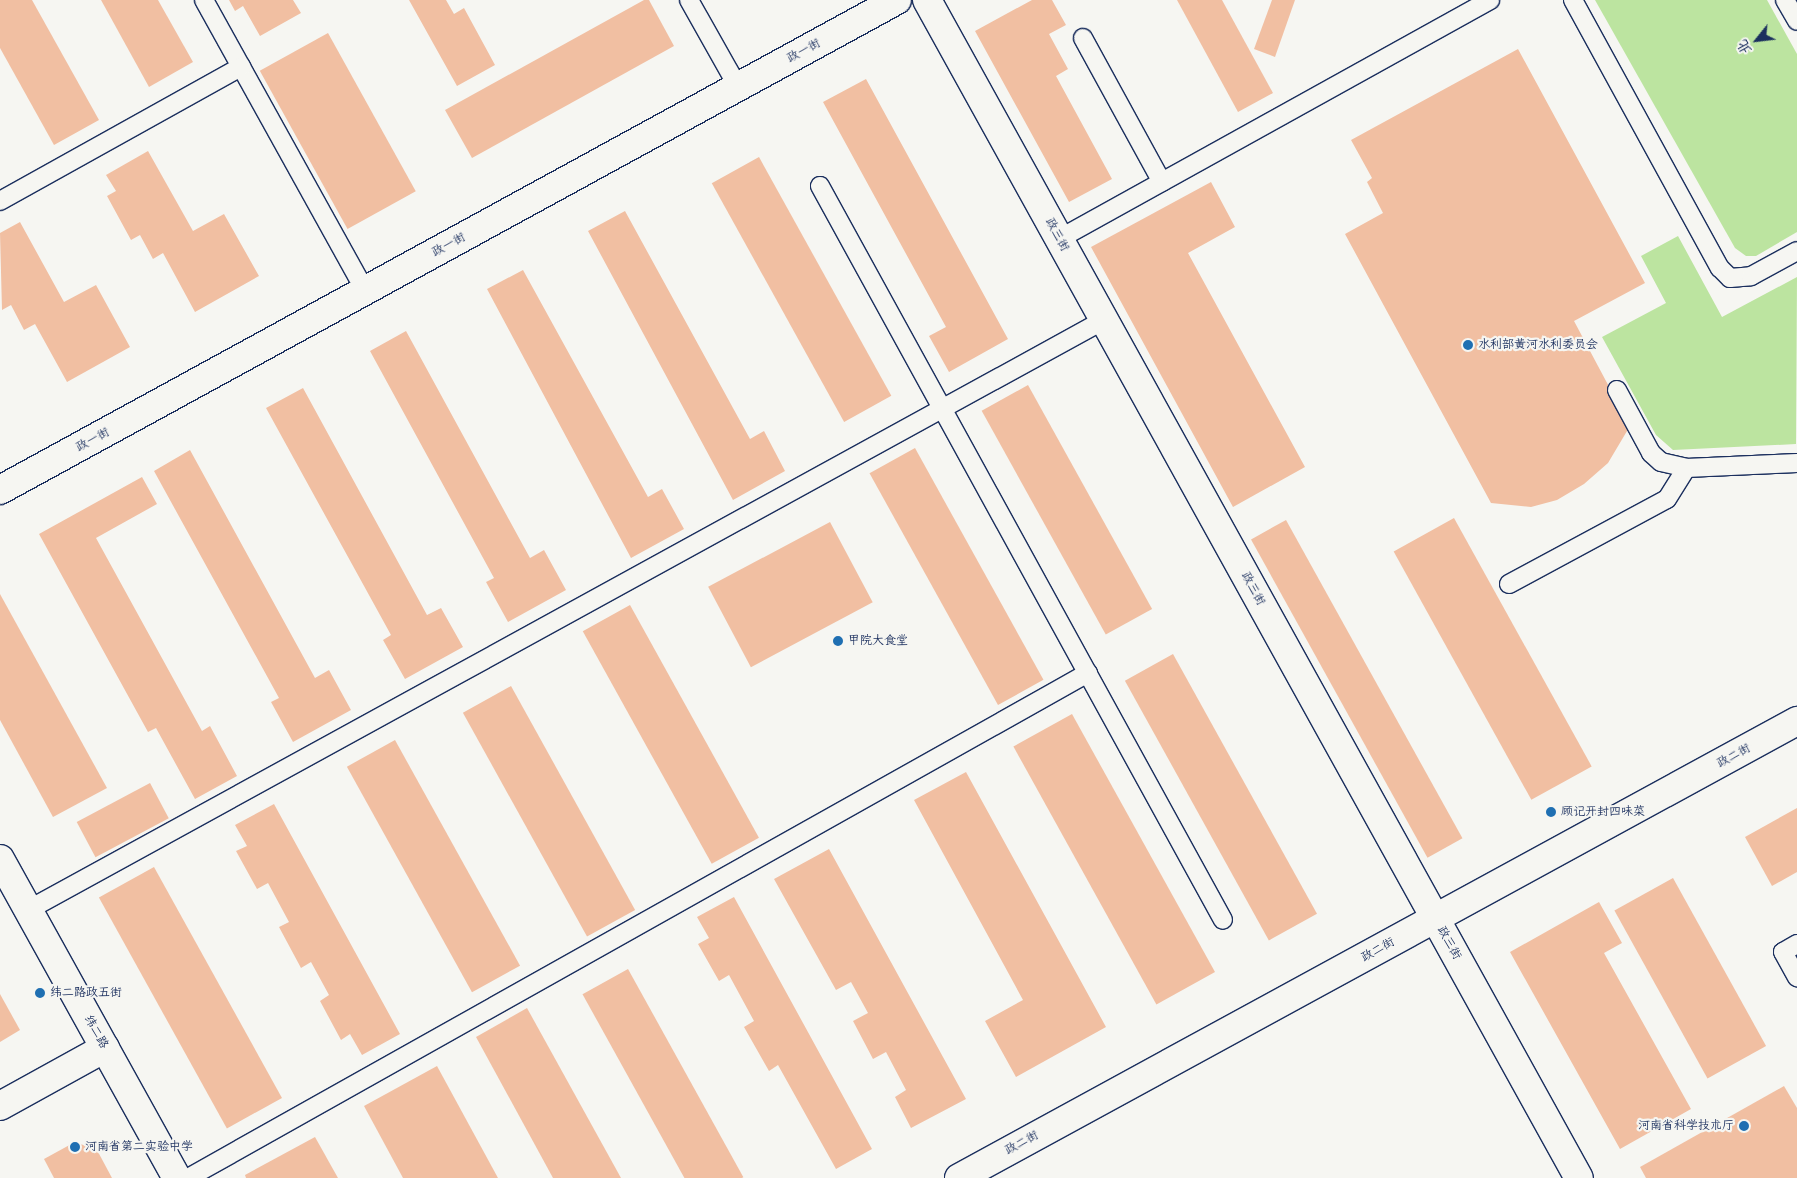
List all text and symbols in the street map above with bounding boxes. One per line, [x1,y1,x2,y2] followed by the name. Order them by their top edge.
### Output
[1732,15,1782,65] north arrow
[785,36,823,66] street label: 政一街
[1733,37,1755,58] text: 北
[1042,216,1072,254] street label: 政三街
[430,230,468,260] street label: 政一街
[1478,338,1598,352] place label: 水利部黄河水利委员会
[1462,339,1474,351] marker: 水利部黄河水利委员会
[74,425,112,455] street label: 政一街
[1238,570,1268,608] street label: 政三街
[848,634,908,648] place label: 甲院大食堂
[832,635,844,647] marker: 甲院大食堂
[1715,741,1753,771] street label: 政二街
[1561,805,1645,819] place label: 顾记开封四味菜
[1545,806,1557,818] marker: 顾记开封四味菜
[1434,924,1464,962] street label: 政三街
[1359,935,1397,965] street label: 政二街
[50,986,122,1000] place label: 纬二路政五街
[34,987,46,999] marker: 纬二路政五街
[81,1013,111,1051] street label: 纬二路
[1638,1119,1734,1133] place label: 河南省科学技术厅
[1738,1120,1750,1132] marker: 河南省科学技术厅
[1003,1128,1041,1158] street label: 政二街
[85,1140,193,1154] place label: 河南省第二实验中学
[69,1141,81,1153] marker: 河南省第二实验中学

